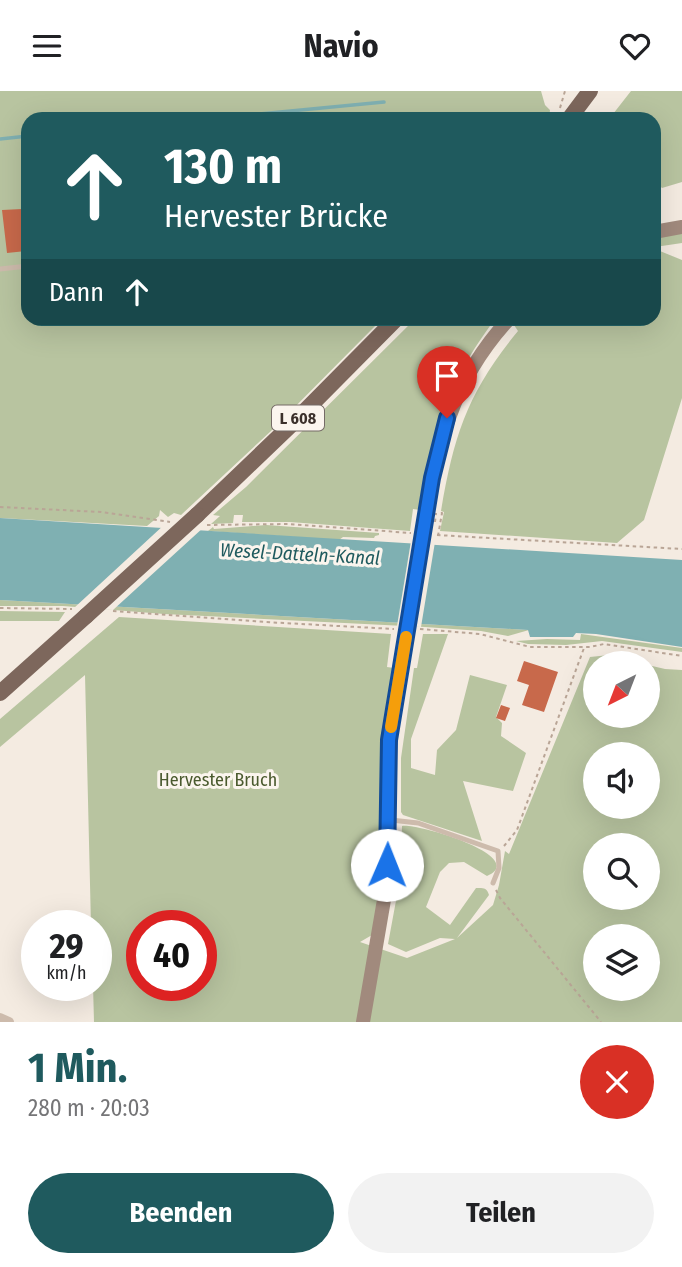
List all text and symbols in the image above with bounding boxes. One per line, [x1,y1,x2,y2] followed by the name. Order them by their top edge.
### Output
[28,27,66,65] icon: menu
[303,27,379,65] text: Navio
[616,27,654,65] icon: heart
[164,137,282,196] text: 130 m
[49,140,140,231] icon: ahead
[164,197,388,235] text: Hervester Brücke
[118,273,156,311] icon: ahead
[49,277,104,308] text: Dann
[417,346,477,418] pin
[428,357,466,395] icon: arrive
[272,405,324,431] road number: L 608
[220,538,380,570] water label: Wesel-Datteln-Kanal
[583,651,660,728] north arrow
[583,651,660,1001] map controls
[583,742,660,819] button: sound
[159,769,277,791] park label: Hervester Bruch
[350,828,424,902] position arrow
[583,833,660,910] button: search
[126,910,217,1001] speed limit sign: 40
[583,924,660,1001] button: layers
[49,925,84,967] text: 29
[46,962,87,984] text: km/h
[28,1043,127,1093] text: 1 Min.
[580,1045,654,1119] button: close
[28,1094,150,1122] text: 280 m · 20:03
[28,1173,334,1253] button: Beenden
[348,1173,654,1253] button: Teilen

